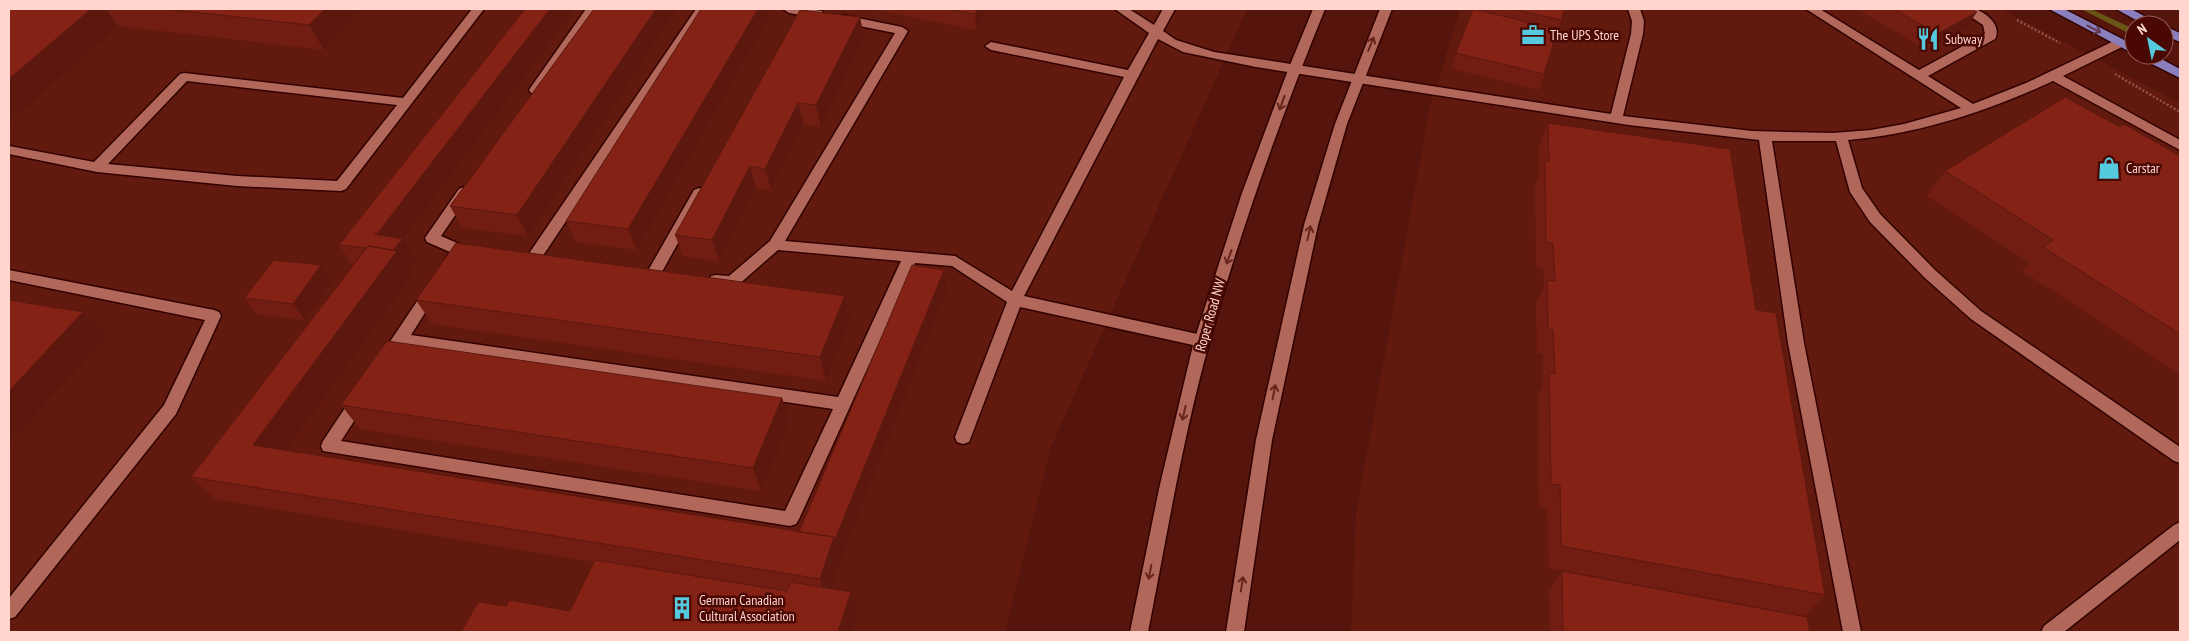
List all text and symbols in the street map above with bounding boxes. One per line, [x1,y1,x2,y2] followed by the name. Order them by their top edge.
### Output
[2124,15,2174,65] north arrow
[2134,19,2150,39] text: N
[1520,22,1546,48] office icon: The UPS Store
[2087,24,2102,34] one-way arrow
[1550,26,1619,44] place label: The UPS Store
[1915,26,1941,52] restaurant icon: Subway
[1945,30,1983,48] place label: Subway
[1367,37,1377,52] one-way arrow
[1277,95,1286,110] one-way arrow
[2096,155,2122,181] shop icon: Carstar
[2126,159,2160,177] place label: Carstar
[1305,226,1314,242] one-way arrow
[1224,248,1233,264] one-way arrow
[1191,276,1229,353] street label: Roper Road NW
[1270,384,1279,400] one-way arrow
[1179,404,1188,420] one-way arrow
[1145,563,1155,579] one-way arrow
[1238,576,1248,592] one-way arrow
[699,591,795,625] place label: German Canadian Cultural Association
[669,595,695,621] building icon: German Canadian Cultural Association

